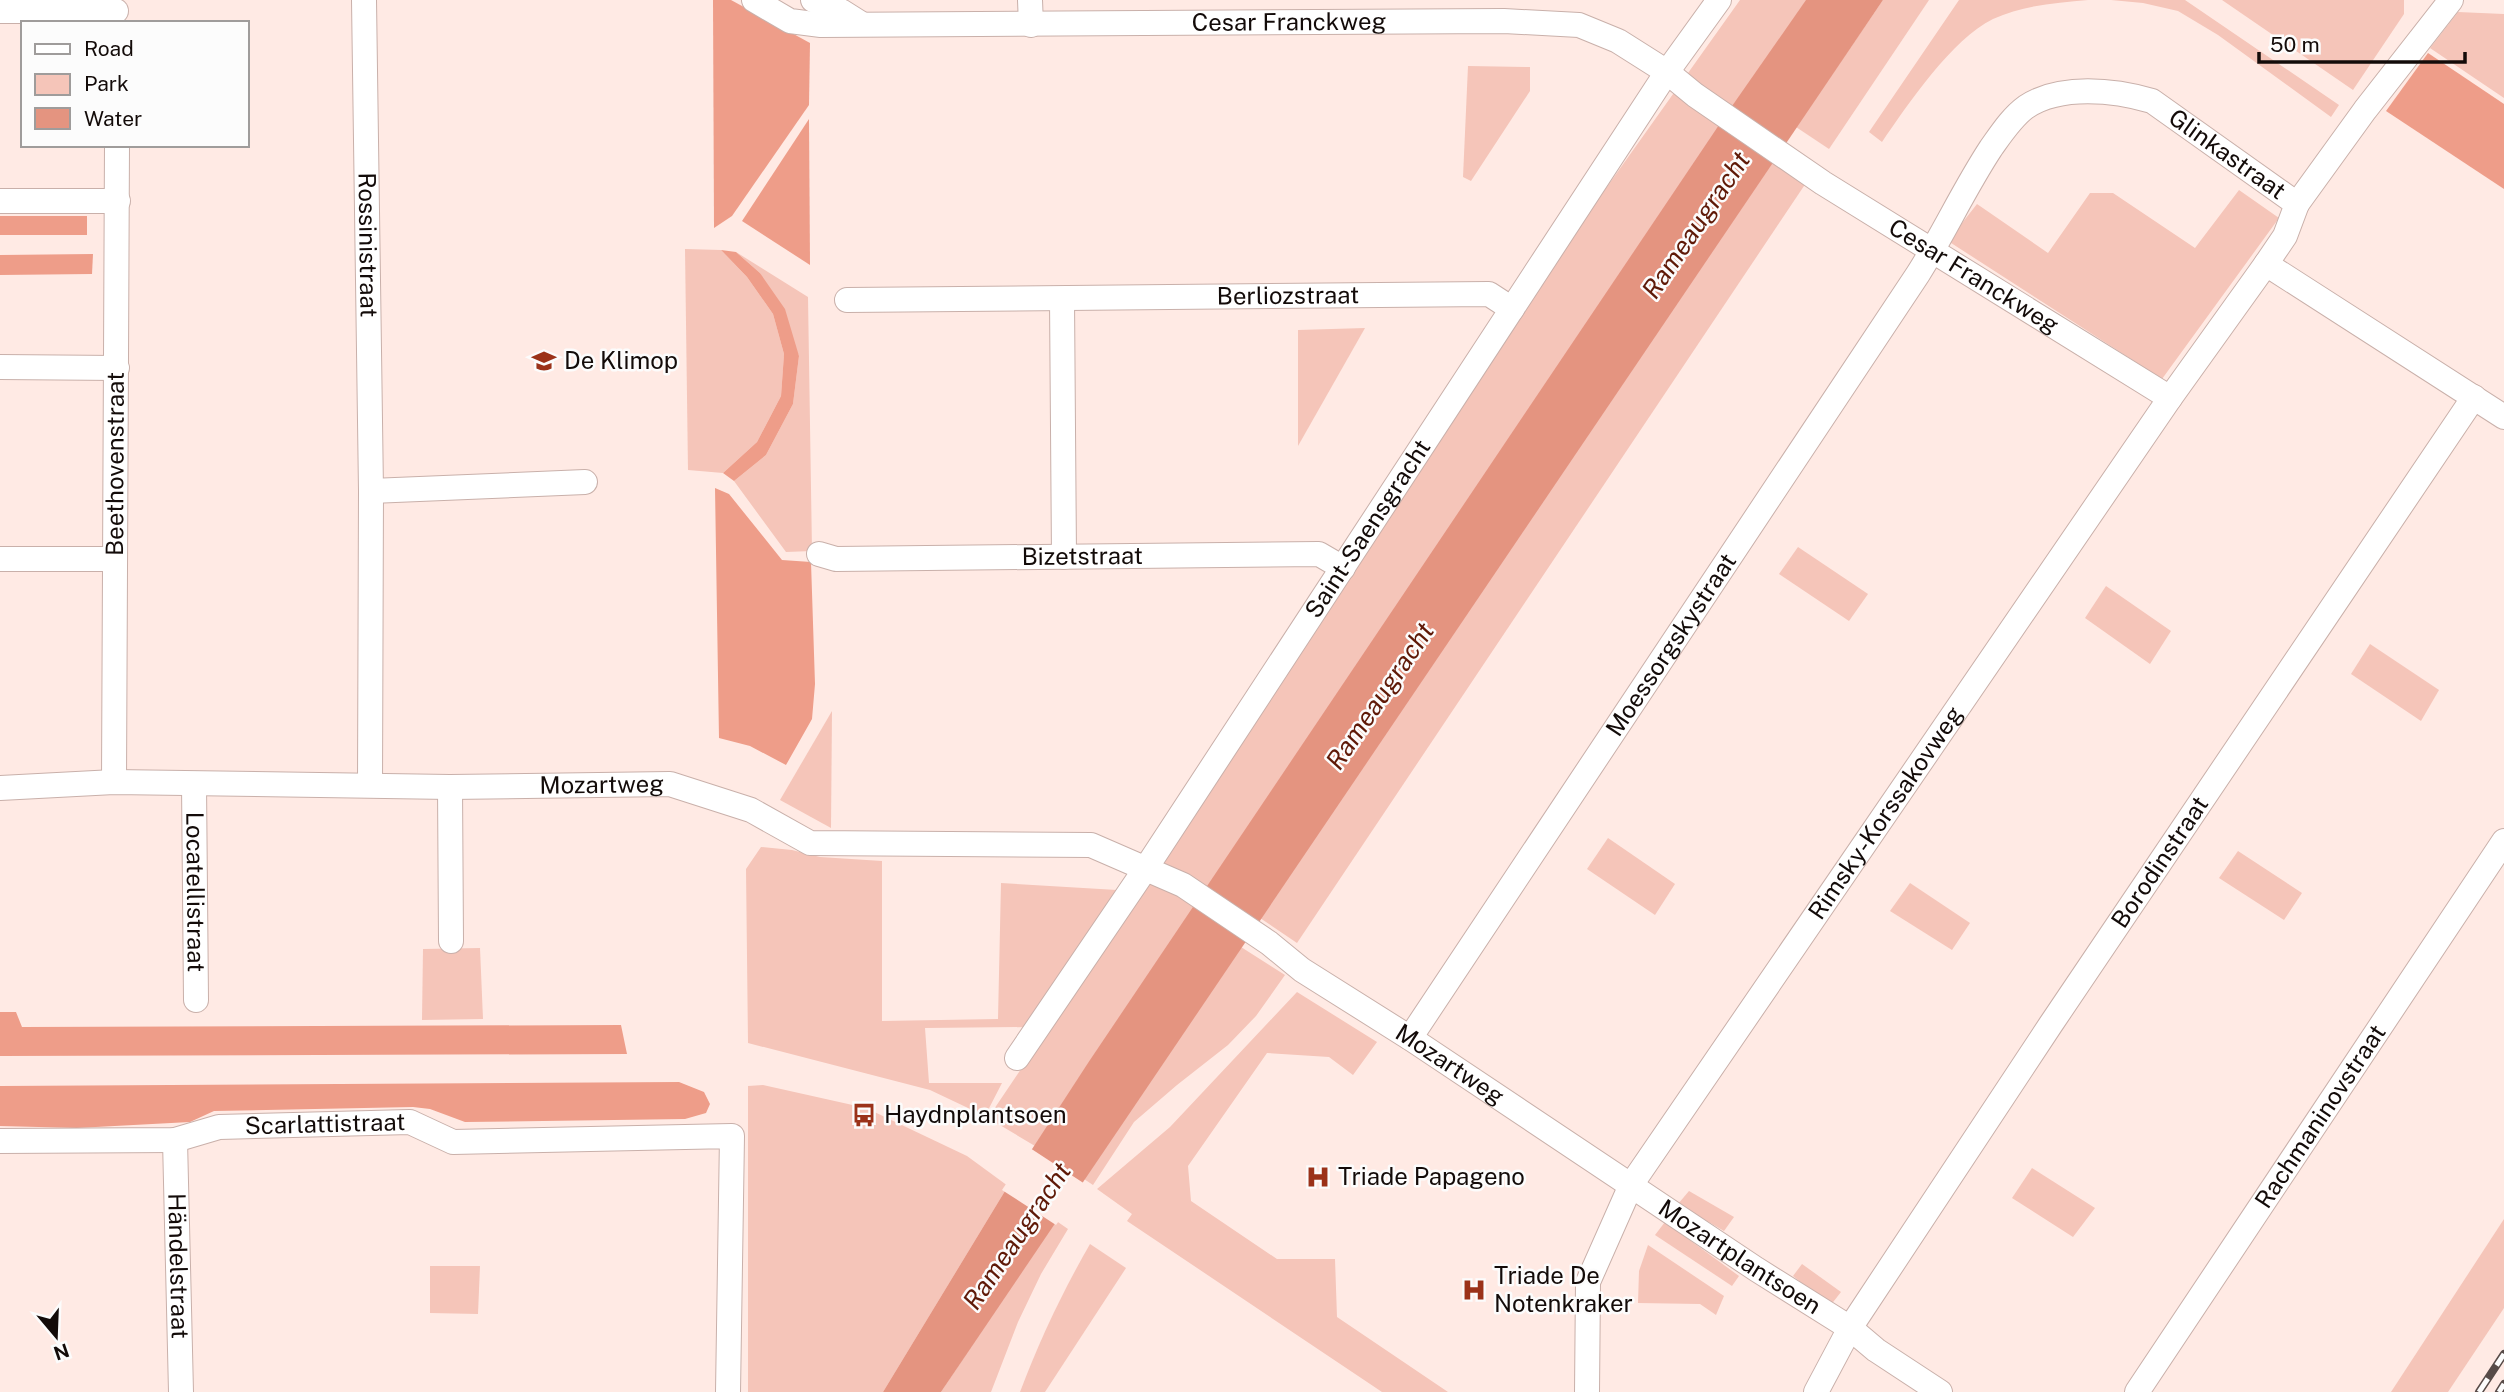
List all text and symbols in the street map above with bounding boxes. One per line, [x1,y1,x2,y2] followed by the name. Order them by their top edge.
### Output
[1192,7,1387,36] street label: Cesar Franckweg
[21,21,248,147] legend
[2259,21,2466,65] scale bar
[2270,32,2320,57] text: 50 m
[84,36,134,61] text: Road
[84,71,129,96] text: Park
[2164,102,2291,204] street label: Glinkastraat
[84,106,142,131] text: Water
[1635,145,1756,304] water label: Rameaugracht
[353,172,384,318] street label: Rossinistraat
[1884,212,2064,339] street label: Cesar Franckweg
[1217,280,1359,310] street label: Berliozstraat
[564,346,678,374] place label: De Klimop
[530,347,558,375] school or university icon: De Klimop
[100,372,129,556] street label: Beethovenstraat
[1299,434,1436,623] street label: Saint-Saensgracht
[1021,541,1143,570] street label: Bizetstraat
[1600,548,1741,741] street label: Moessorgskystraat
[1319,616,1440,775] water label: Rameaugracht
[1802,700,1968,924] street label: Rimsky-Korssakovweg
[539,769,664,799] street label: Mozartweg
[2105,791,2213,933] street label: Borodinstraat
[181,811,211,973] street label: Locatellistraat
[1391,1018,1510,1110] street label: Mozartweg
[2249,1019,2391,1213] street label: Rachmaninovstraat
[884,1100,1067,1128] place label: Haydnplantsoen
[850,1101,878,1129] bus stop icon: Haydnplantsoen
[244,1107,406,1139] street label: Scarlattistraat
[956,1156,1077,1315] water label: Rameaugracht
[1338,1162,1525,1190] place label: Triade Papageno
[1304,1163,1332,1191] hospital icon: Triade Papageno
[163,1193,195,1339] street label: Händelstraat
[1654,1193,1827,1319] street label: Mozartplantsoen
[1494,1261,1633,1317] place label: Triade De Notenkraker
[1460,1276,1488,1304] hospital icon: Triade De Notenkraker
[21,1301,91,1371] north arrow
[51,1339,72,1365] text: N

